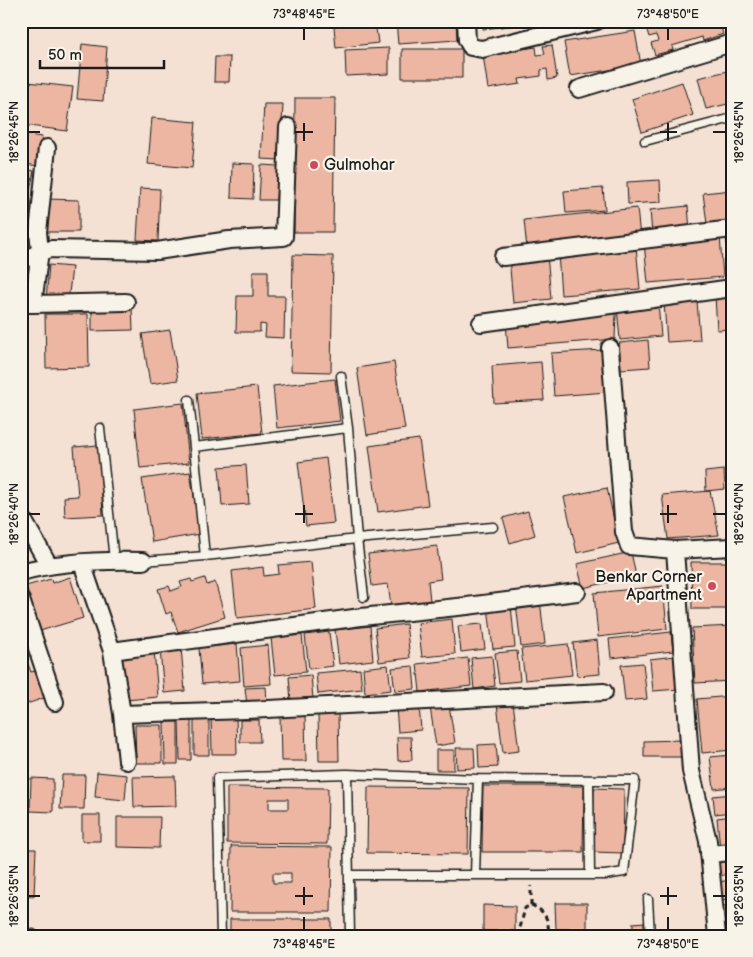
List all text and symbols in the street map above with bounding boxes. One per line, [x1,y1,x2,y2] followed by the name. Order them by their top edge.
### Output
[273,7,335,22] text: 73°48'45"E
[637,7,699,22] text: 73°48'50"E
[40,38,164,70] scale bar
[48,46,82,65] text: 50 m
[7,101,22,163] text: 18°26'45"N
[732,101,747,163] text: 18°26'45"N
[324,156,395,175] place label: Gulmohar
[308,159,320,171] marker: Gulmohar
[7,483,22,545] text: 18°26'40"N
[732,483,747,545] text: 18°26'40"N
[595,568,702,605] place label: Benkar Corner Apartment
[706,580,718,592] marker: Benkar Corner Apartment
[7,865,22,927] text: 18°26'35"N
[732,865,747,927] text: 18°26'35"N
[273,937,335,952] text: 73°48'45"E
[637,937,699,952] text: 73°48'50"E

